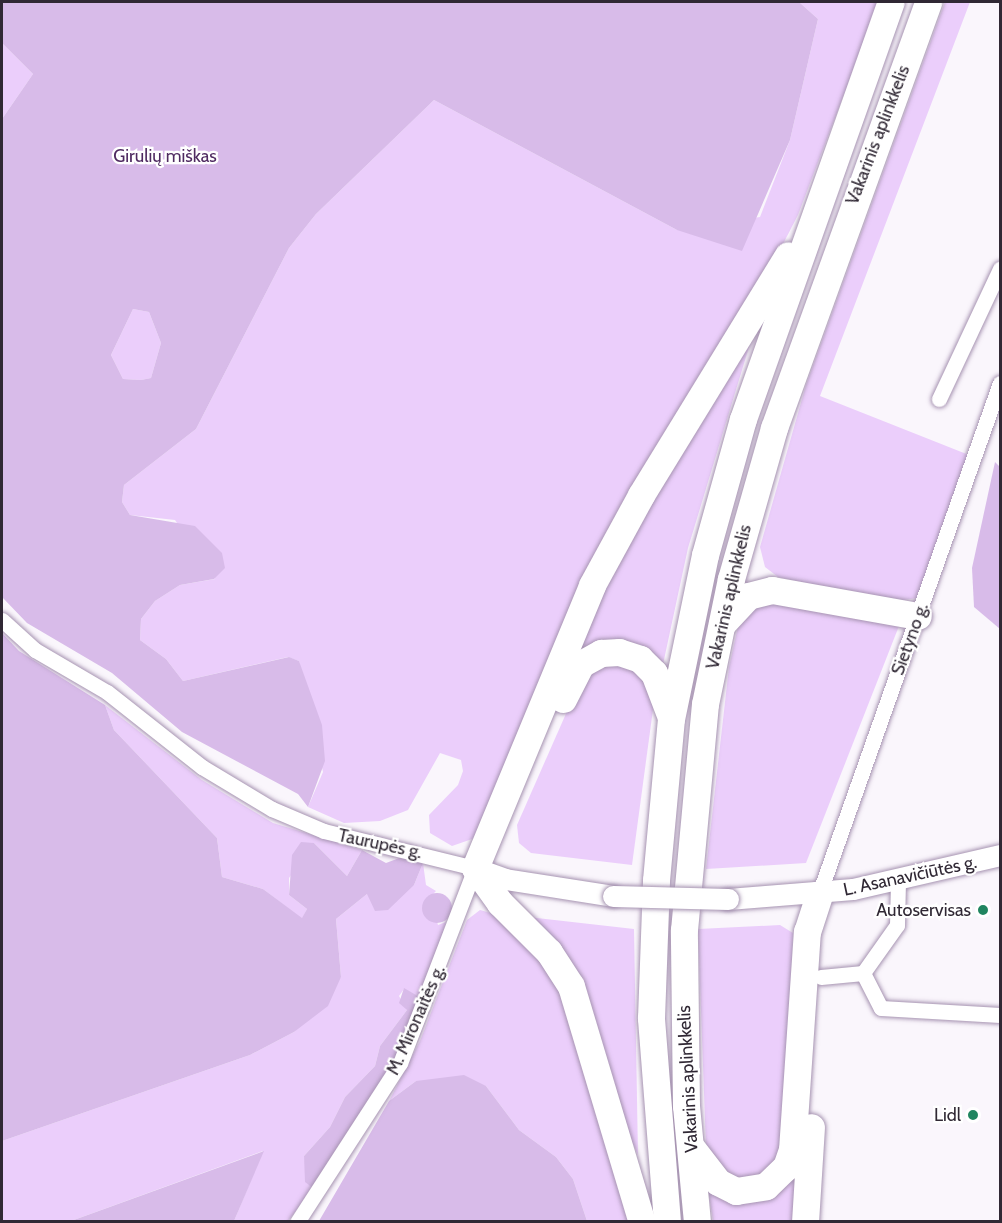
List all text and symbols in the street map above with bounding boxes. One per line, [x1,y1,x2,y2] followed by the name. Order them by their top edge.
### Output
[841,62,915,208] street label: Vakarinis aplinkkelis
[113,145,217,167] park label: Girulių miškas
[702,523,756,671] street label: Vakarinis aplinkkelis
[887,600,933,678] street label: Sietyno g.
[336,825,424,863] street label: Taurupės g.
[841,851,979,901] street label: L. Asanavičiūtės g.
[876,899,971,921] place label: Autoservisas
[976,903,990,917] marker: Autoservisas
[382,962,450,1078] street label: M. Mironaitės g.
[673,1005,703,1153] street label: Vakarinis aplinkkelis
[934,1104,961,1126] place label: Lidl
[966,1108,980,1122] marker: Lidl

